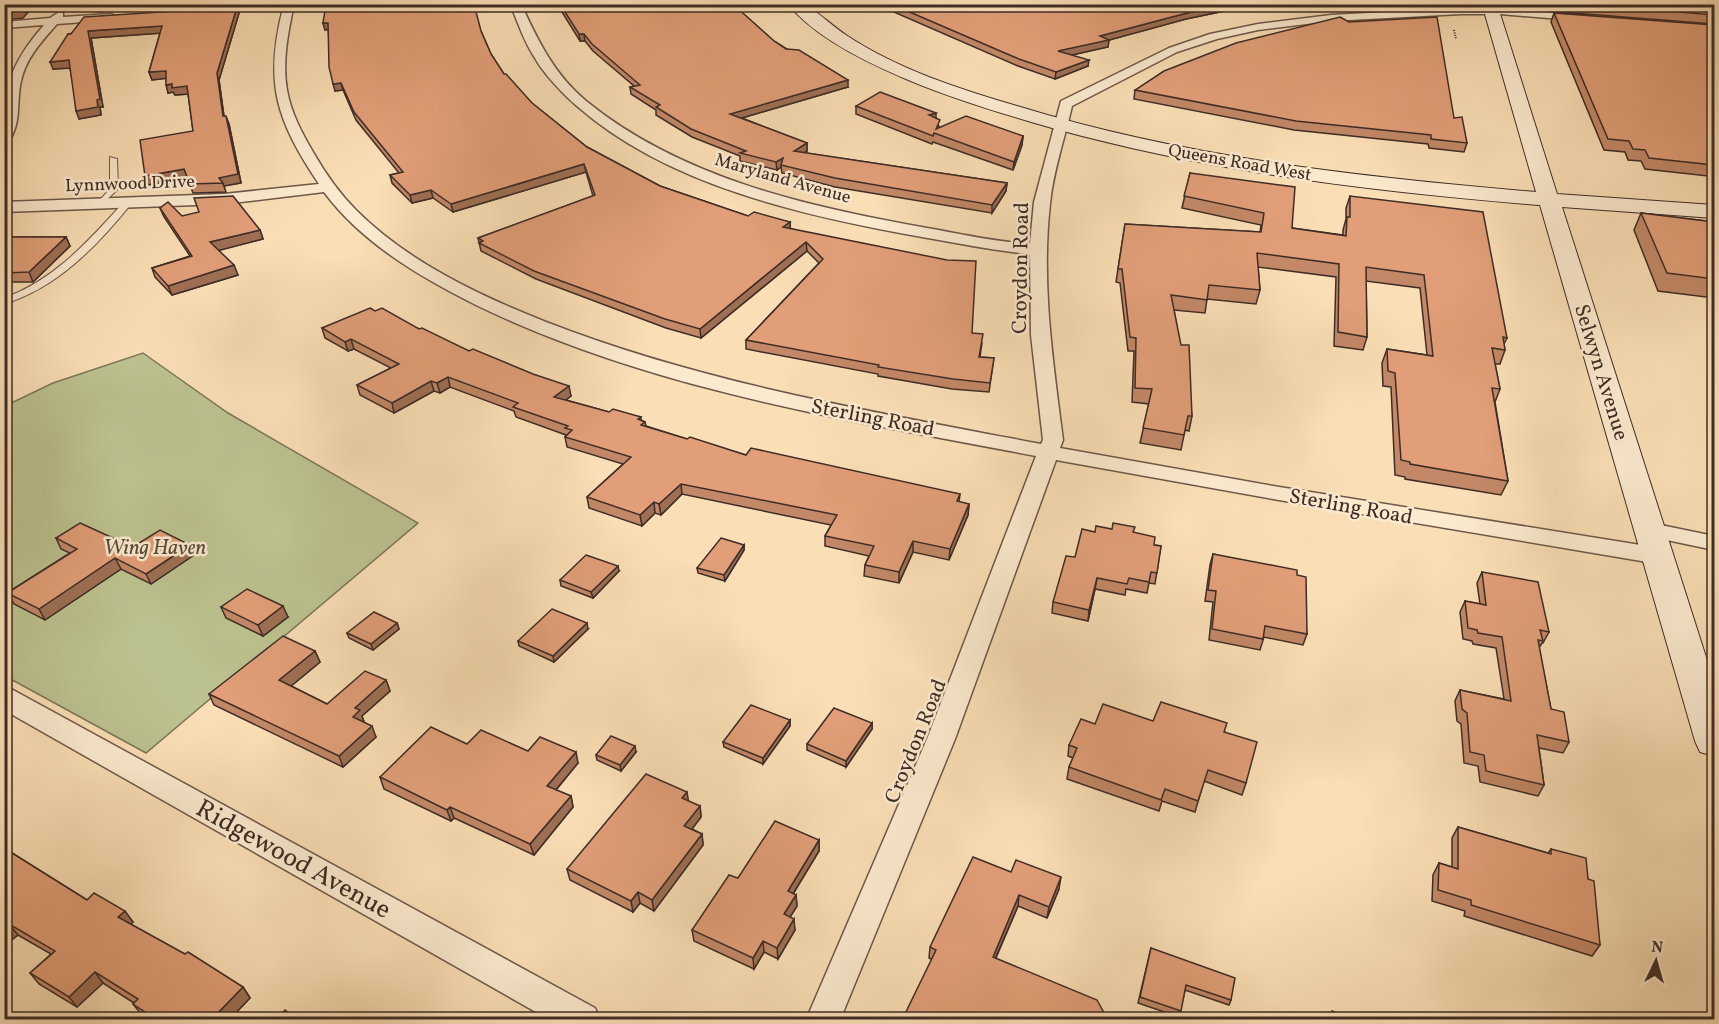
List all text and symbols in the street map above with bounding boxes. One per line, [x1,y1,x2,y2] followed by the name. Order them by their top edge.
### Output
[1166,139,1313,188] street label: Queens Road West
[711,148,854,211] street label: Maryland Avenue
[65,170,195,199] street label: Lynnwood Drive
[1006,202,1037,334] street label: Croydon Road
[1566,301,1635,444] street label: Selwyn Avenue
[809,392,937,445] street label: Sterling Road
[1287,482,1415,533] street label: Sterling Road
[104,534,206,563] park label: Wing Haven
[878,675,955,808] street label: Croydon Road
[189,791,397,928] street label: Ridgewood Avenue
[1626,931,1686,991] north arrow
[1650,937,1664,960] text: N

